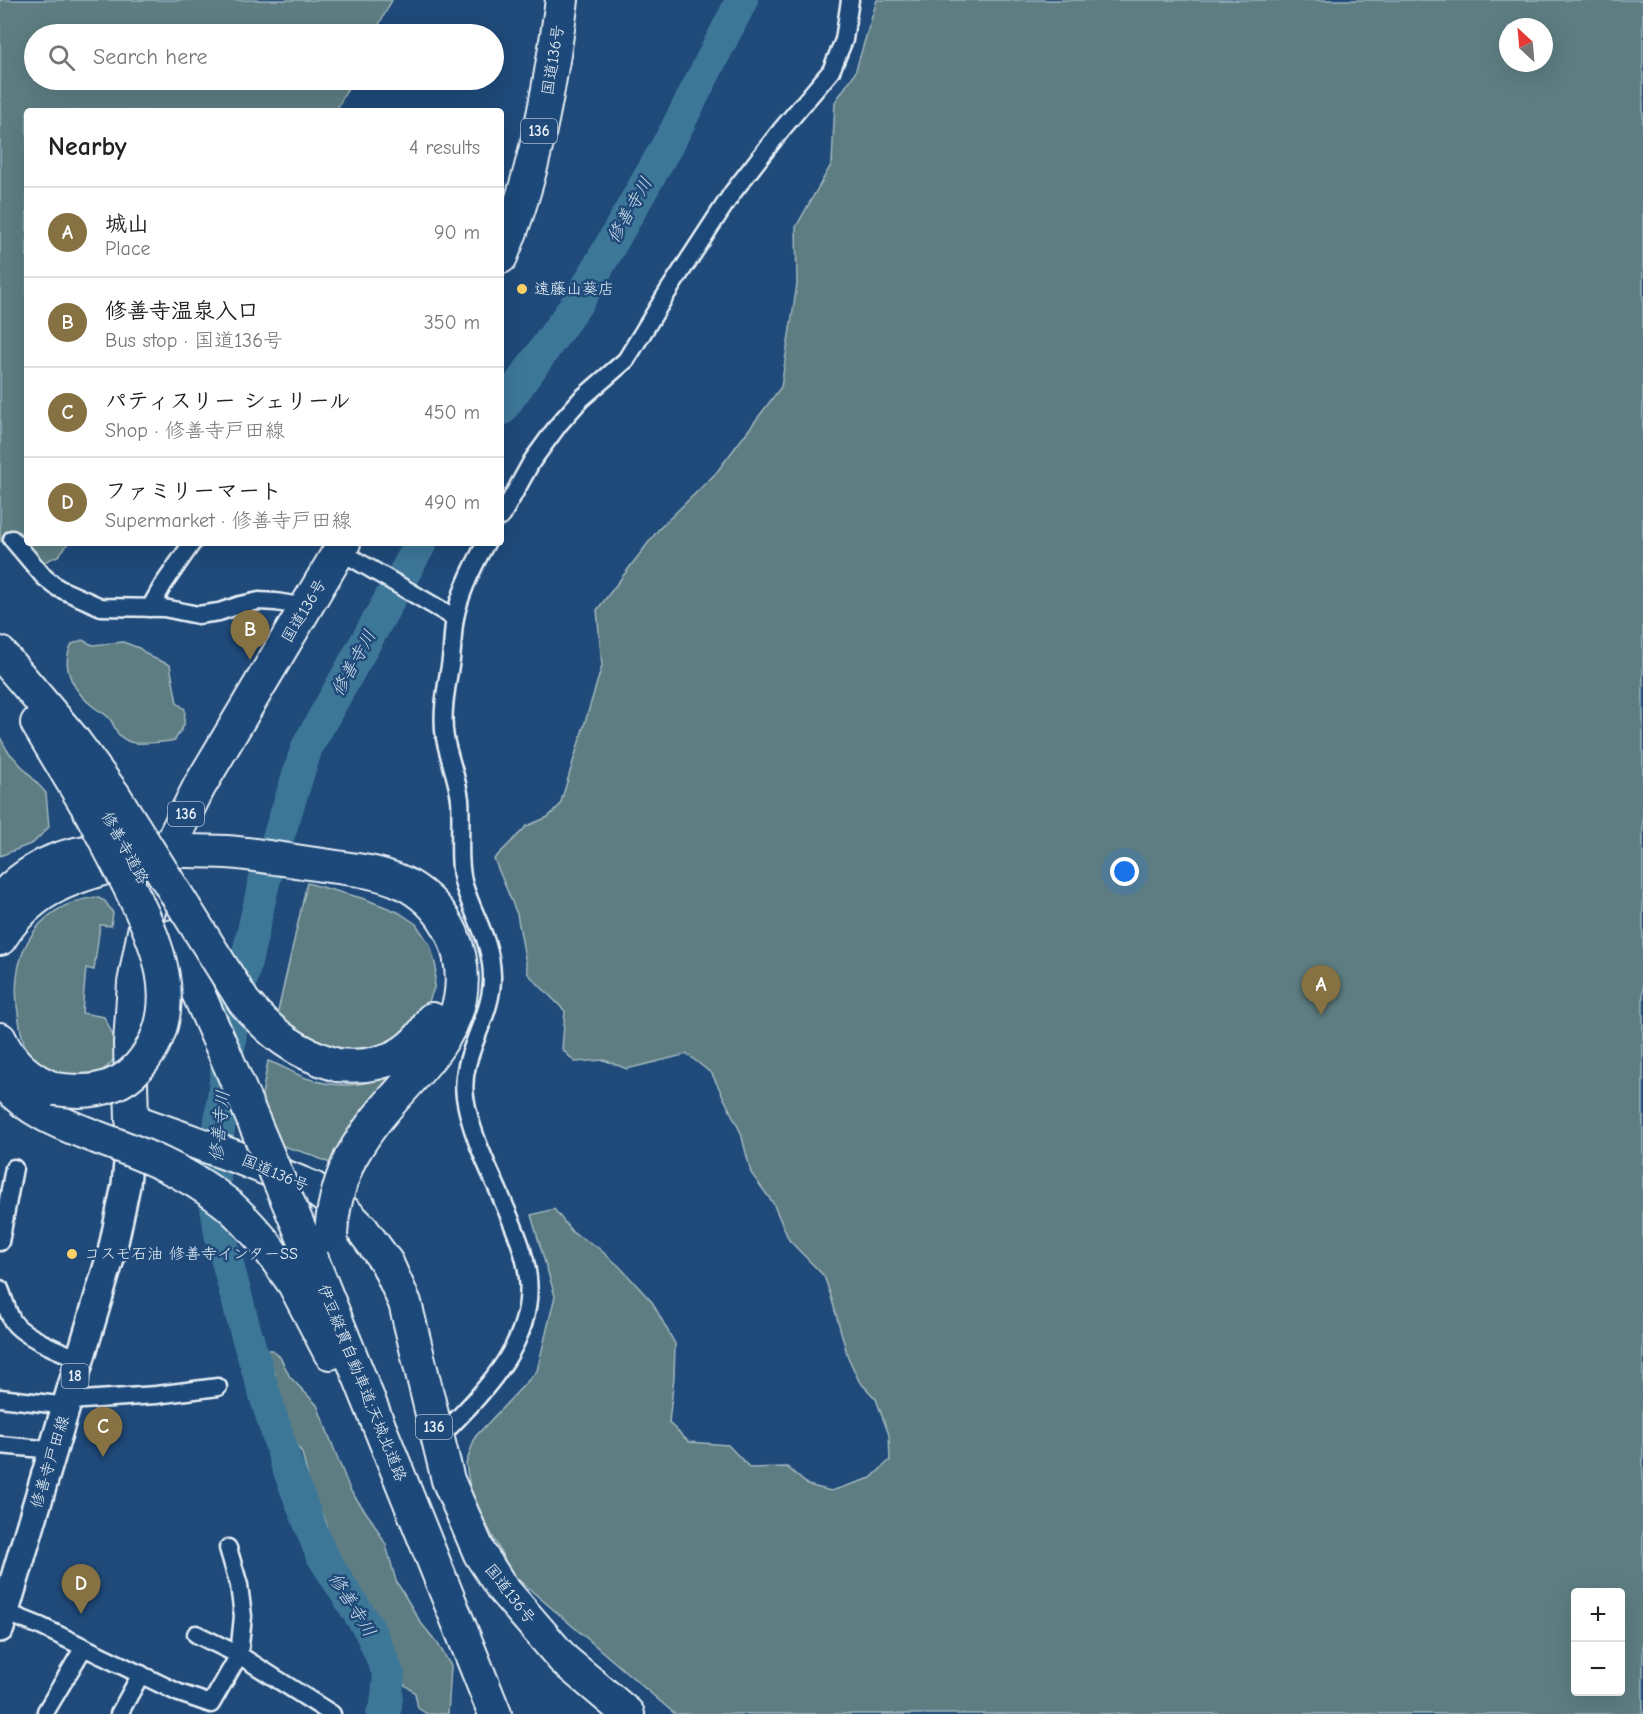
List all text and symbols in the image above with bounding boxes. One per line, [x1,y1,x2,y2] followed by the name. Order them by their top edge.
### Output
[1499,18,1553,72] north arrow
[539,23,567,97] street label: 国道136号
[24,24,504,90] search box
[45,41,78,74] icon: search
[93,44,208,70] text: Search here
[521,119,557,143] road number: 136
[48,132,127,162] text: Nearby
[409,136,480,159] text: 4 results
[603,174,657,246] water label: 修善寺川
[105,211,149,237] text: 城山
[62,221,73,244] text: A
[434,221,480,244] text: 90 m
[105,237,151,260] text: Place
[534,280,614,298] place label: 遠藤山葵店
[515,282,529,296] marker: 遠藤山葵店
[105,298,259,324] text: 修善寺温泉入口
[61,311,74,334] text: B
[424,311,480,334] text: 350 m
[105,329,283,352] text: Bus stop · 国道136号
[105,388,351,414] text: パティスリー シェリール
[61,401,74,424] text: C
[424,401,480,424] text: 450 m
[105,419,285,442] text: Shop · 修善寺戸田線
[105,478,282,504] text: ファミリーマート
[61,491,74,514] text: D
[424,491,480,514] text: 490 m
[105,509,352,532] text: Supermarket · 修善寺戸田線
[278,576,330,646] street label: 国道136号
[230,610,270,660] pin: B
[327,626,381,700] water label: 修善寺川
[168,802,204,826] road number: 136
[98,809,152,887] street label: 修善寺道路
[1110,857,1139,886] your location
[1302,966,1340,1015] pin: A
[206,1089,234,1163] water label: 修善寺川
[239,1151,311,1195] street label: 国道136号
[84,1245,298,1263] place label: コスモ石油 修善寺インターSS
[65,1247,79,1261] marker: コスモ石油 修善寺インターSS
[314,1282,410,1484] street label: 伊豆縦貫自動車道;天城北道路
[62,1364,88,1388] road number: 18
[84,1408,122,1457] pin: C
[27,1413,73,1511] street label: 修善寺戸田線
[416,1415,452,1439] road number: 136
[481,1560,539,1628] street label: 国道136号
[62,1564,100,1614] pin: D
[324,1569,380,1641] water label: 修善寺川
[1571,1588,1625,1696] map controls
[1571,1588,1625,1642] button: +
[1571,1642,1625,1696] button: −

